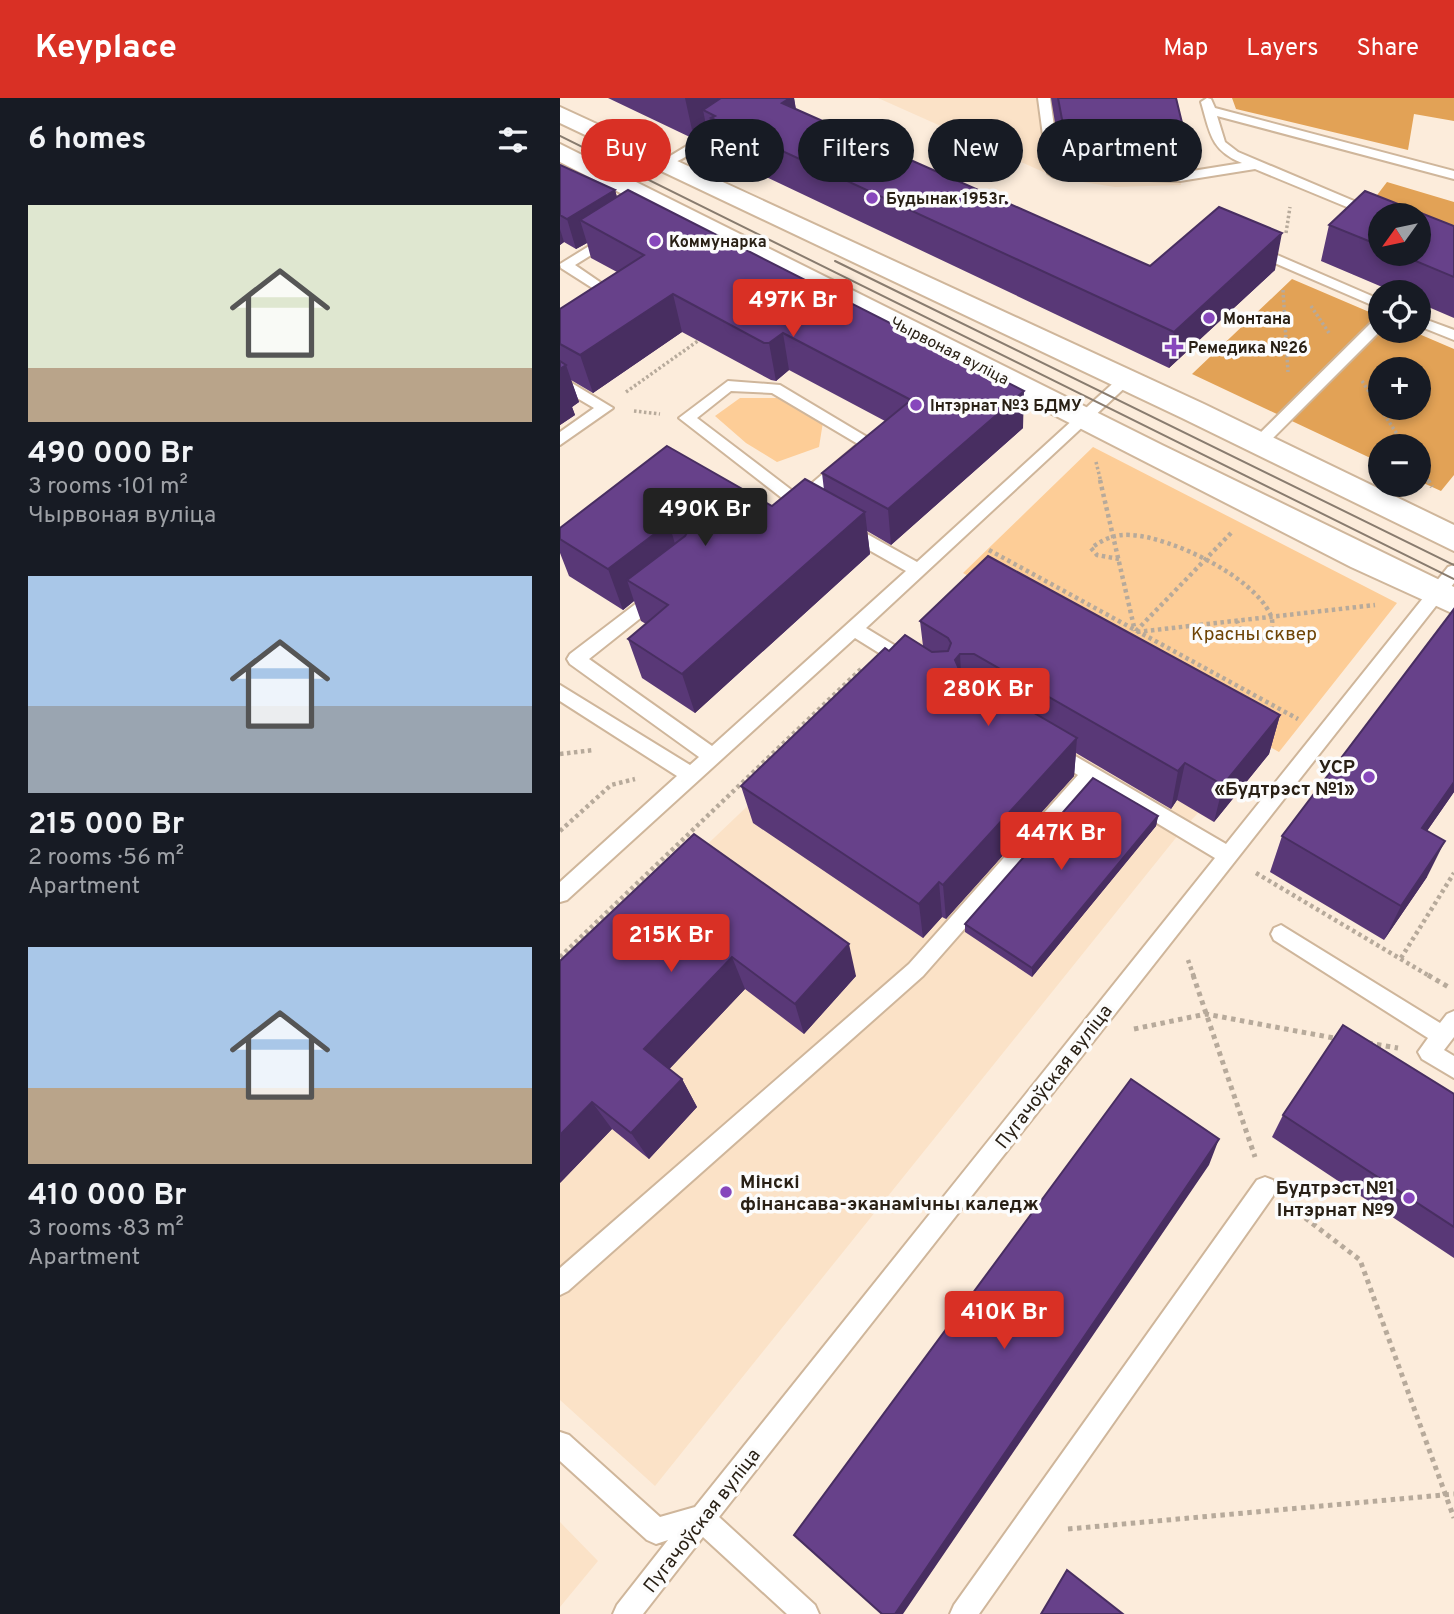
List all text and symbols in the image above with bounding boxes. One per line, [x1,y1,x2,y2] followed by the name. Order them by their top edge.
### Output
[35,28,177,70] text: Keyplace
[1163,34,1208,64] text: Map
[1246,34,1318,64] text: Layers
[1356,34,1419,64] text: Share
[581,119,671,182] chip: Buy
[685,119,784,182] chip: Rent
[798,119,914,182] chip: Filters
[928,119,1023,182] chip: New
[1037,119,1202,182] chip: Apartment
[494,121,532,159] icon: filters
[28,122,146,159] text: 6 homes
[864,190,880,206] marker: Будынак 1953г.
[886,190,1008,210] place label: Будынак 1953г.
[1368,203,1432,266] north arrow
[1368,203,1431,497] map controls
[647,233,663,249] marker: Коммунарка
[669,233,767,253] place label: Коммунарка
[217,250,343,376] icon: home
[728,280,858,339] pin: 497K Br
[1368,280,1431,343] button: locate
[749,287,837,316] text: 497K Br
[1201,310,1217,326] marker: Монтана
[1223,310,1291,330] place label: Монтана
[886,313,1012,390] street label: Чырвоная вуліца
[1166,339,1182,355] marker: Ремедика №26
[1188,339,1308,359] place label: Ремедика №26
[1368,357,1431,420] button: +
[908,397,924,413] marker: Інтэрнат №3 БДМУ
[930,397,1082,417] place label: Інтэрнат №3 БДМУ
[1368,434,1431,497] button: −
[28,436,193,473] text: 490 000 Br
[28,473,188,502] text: 3 rooms · 101 m²
[640,489,770,548] pin: 490K Br
[659,496,751,525] text: 490K Br
[28,502,216,531] text: Чырвоная вуліца
[217,621,343,747] icon: home
[1191,623,1317,647] park label: Красны сквер
[923,668,1053,728] pin: 280K Br
[943,676,1033,705] text: 280K Br
[1214,756,1355,802] place label: УСР «Будтрэст №1»
[1361,769,1377,785] marker: УСР «Будтрэст №1»
[28,807,184,844] text: 215 000 Br
[996,812,1126,872] pin: 447K Br
[1016,820,1106,849] text: 447K Br
[28,844,184,873] text: 2 rooms · 56 m²
[28,873,140,902] text: Apartment
[606,914,736,974] pin: 215K Br
[629,922,713,951] text: 215K Br
[217,992,343,1118] icon: home
[991,1000,1118,1154] street label: Пугачоўская вуліца
[740,1171,1039,1217] place label: Мінскі фінансава-эканамічны каледж
[1276,1177,1395,1223] place label: Будтрэст №1 Інтэрнат №9
[28,1178,187,1215] text: 410 000 Br
[718,1184,734,1200] marker: Мінскі фінансава-эканамічны каледж
[1401,1190,1417,1206] marker: Будтрэст №1 Інтэрнат №9
[28,1215,184,1244] text: 3 rooms · 83 m²
[28,1244,140,1273] text: Apartment
[939,1292,1069,1351] pin: 410K Br
[961,1299,1047,1328] text: 410K Br
[639,1444,766,1598] street label: Пугачоўская вуліца

